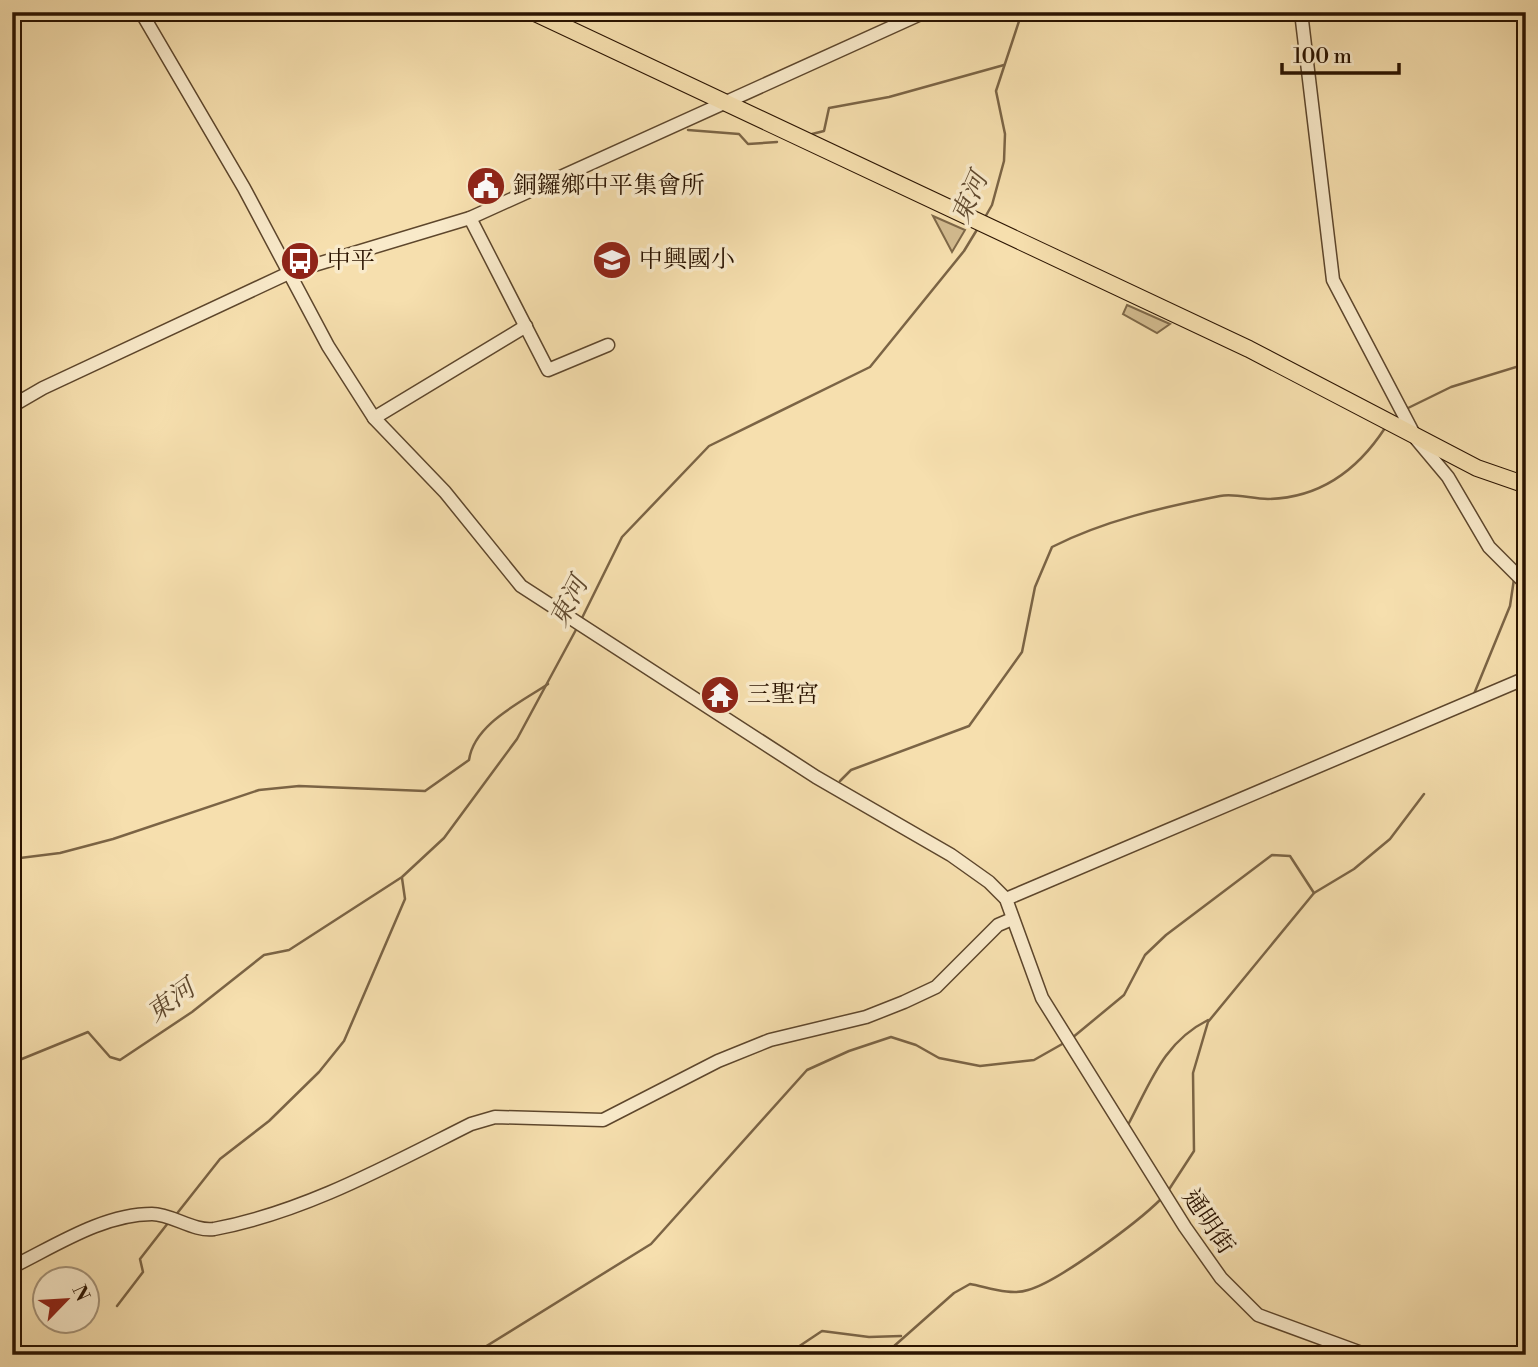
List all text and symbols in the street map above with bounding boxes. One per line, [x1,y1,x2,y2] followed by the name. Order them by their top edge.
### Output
[1282,32,1400,76] scale bar
[1293,44,1352,70] text: 100 m
[945,164,997,228] water label: 東河
[465,165,507,207] public building icon: 銅鑼鄉中平集會所
[513,171,705,201] place label: 銅鑼鄉中平集會所
[591,239,633,281] school or university icon: 中興國小
[279,240,321,282] bus stop icon: 中平
[639,245,735,275] place label: 中興國小
[327,246,375,276] place label: 中平
[543,568,597,632] water label: 東河
[699,674,741,716] temple icon: 三聖宮
[747,680,819,710] place label: 三聖宮
[141,970,205,1029] water label: 東河
[1175,1184,1241,1260] street label: 通明街
[32,1266,102,1336] north arrow
[66,1281,95,1305] text: N

